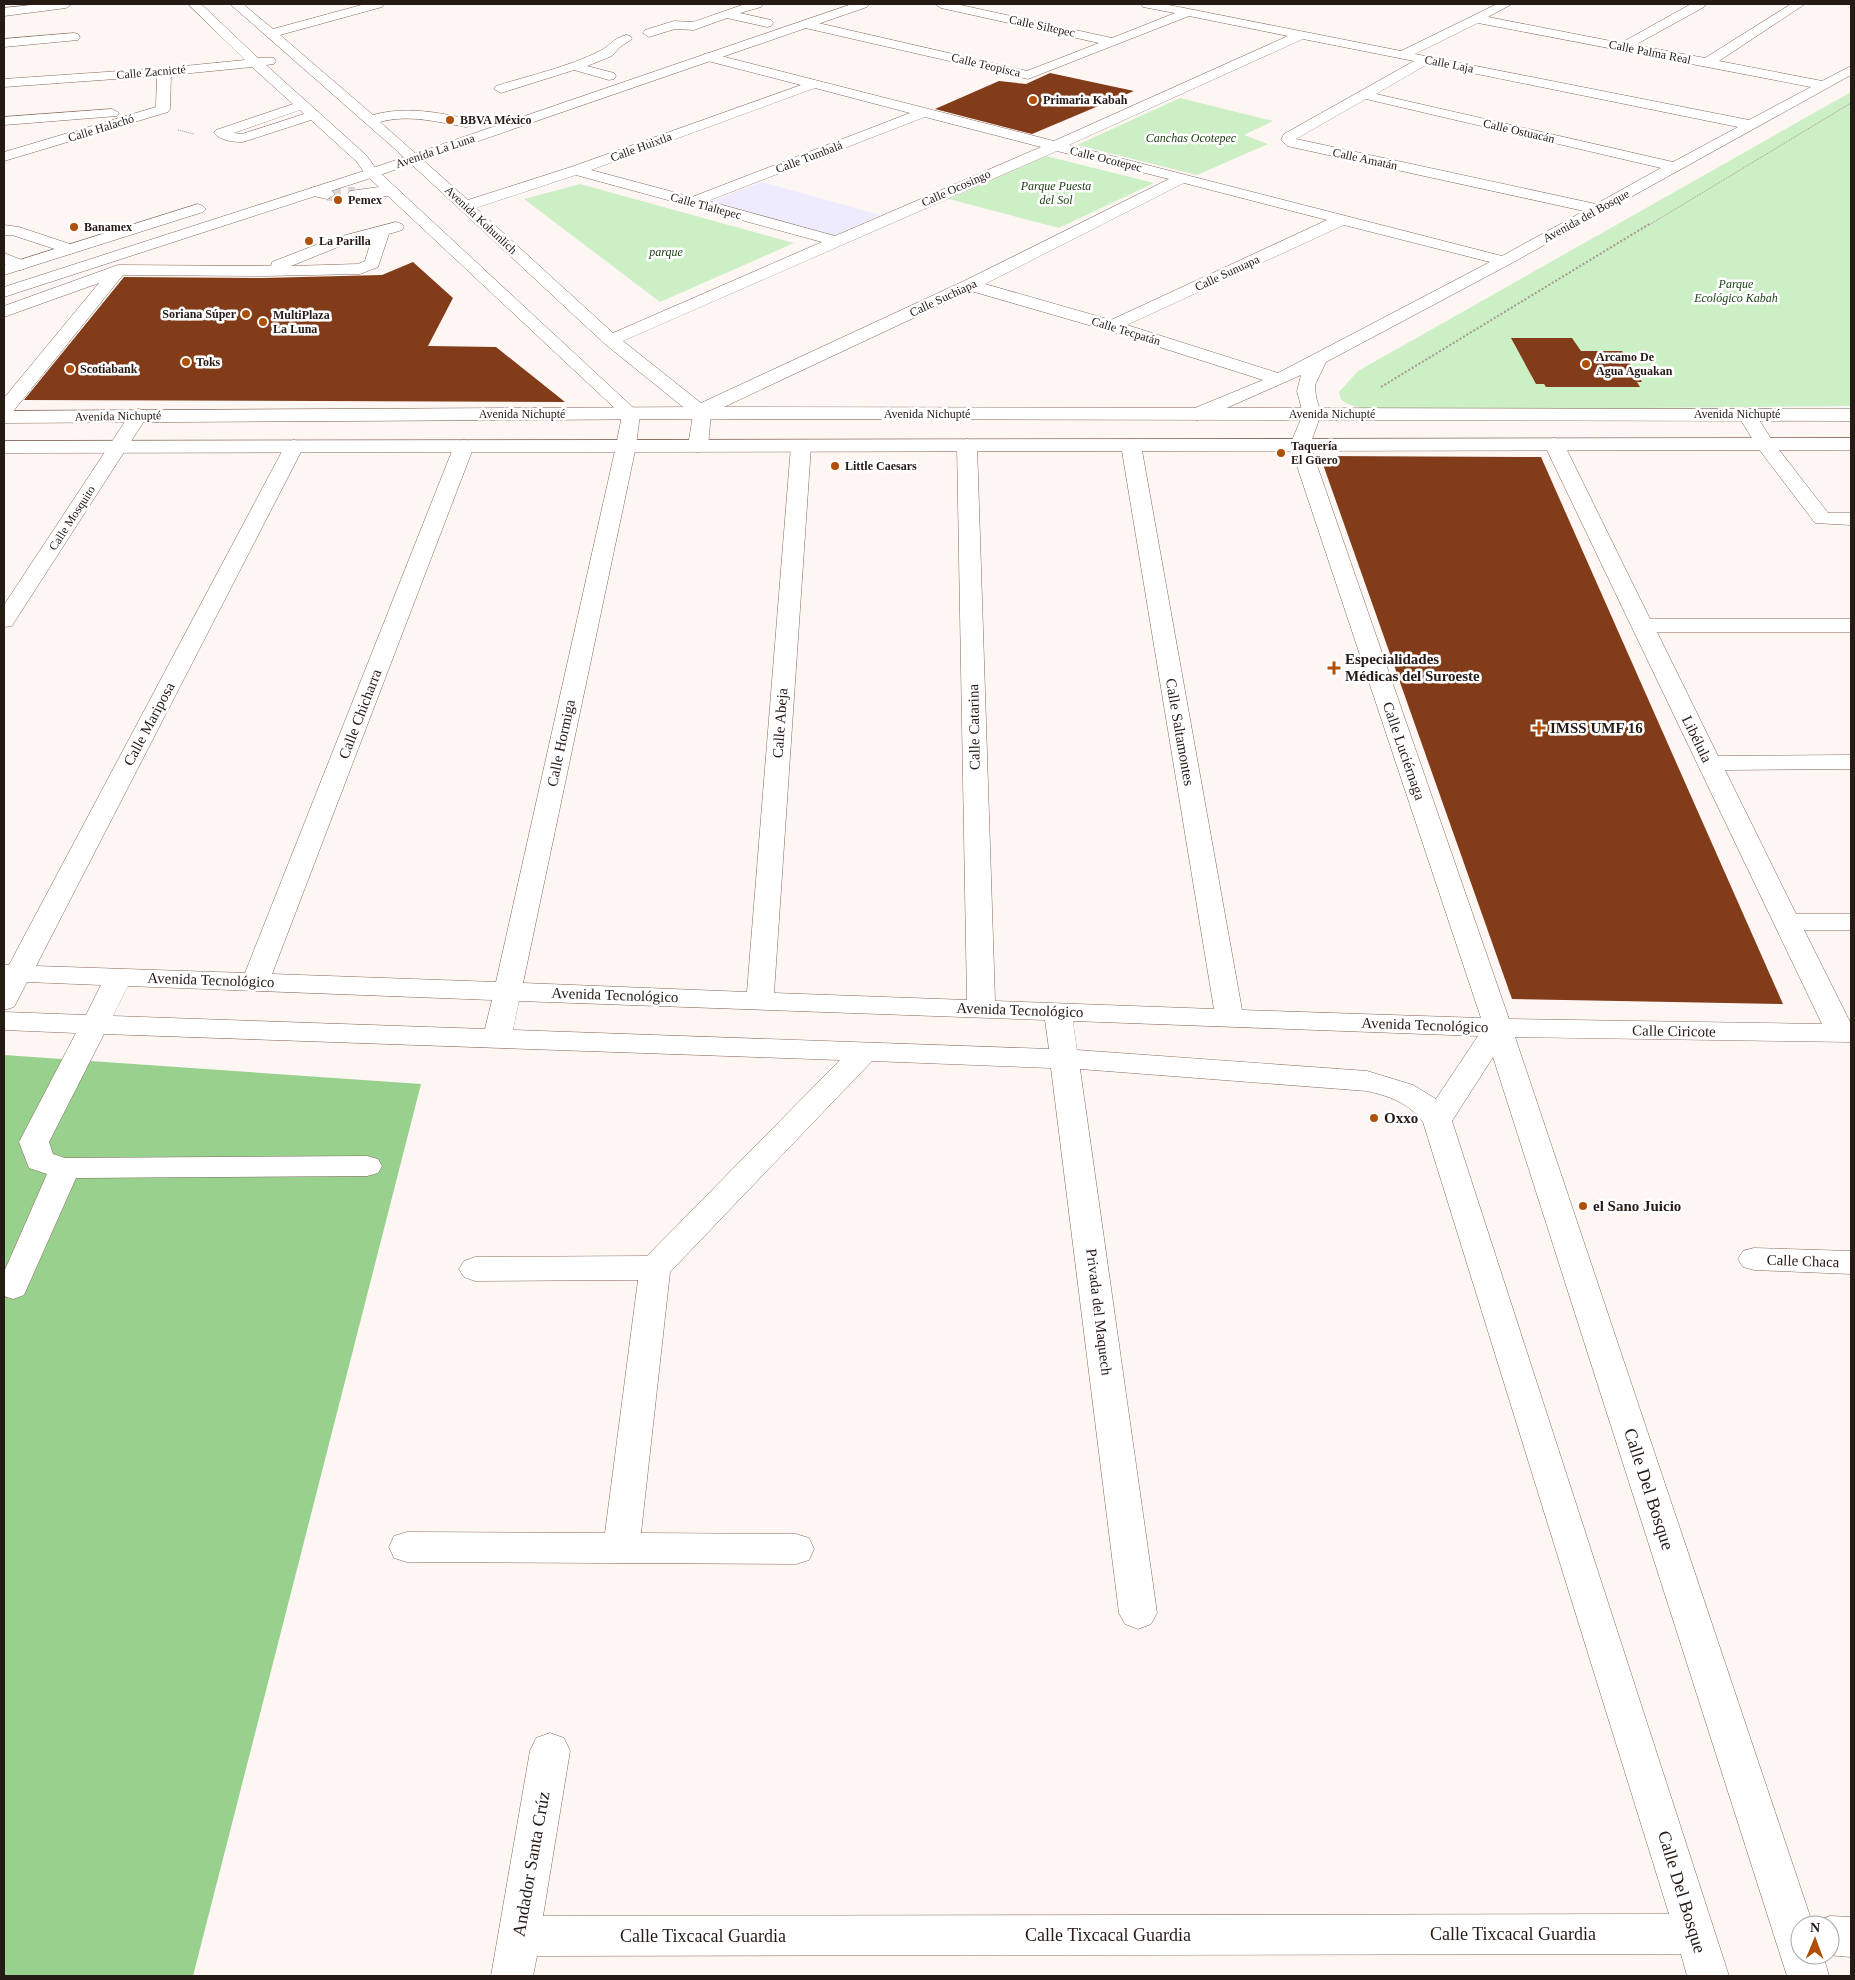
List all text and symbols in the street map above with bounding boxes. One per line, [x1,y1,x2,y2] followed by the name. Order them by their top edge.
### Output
[1008,12,1076,40] street label: Calle Siltepec
[1608,37,1693,67] street label: Calle Palma Real
[950,50,1023,80] street label: Calle Teopisca
[1423,52,1475,76] street label: Calle Laja
[116,62,186,82] street label: Calle Zacnicté
[1043,93,1128,107] place label: Primaria Kabah
[1027,94,1039,106] marker: Primaria Kabah
[66,111,136,145] street label: Calle Halachó
[460,113,531,127] place label: BBVA México
[444,114,456,126] marker: BBVA México
[1482,116,1556,146] street label: Calle Ostuacán
[608,129,674,165] street label: Calle Huixtla
[393,131,477,171] street label: Avenida La Luna
[1146,131,1237,145] park label: Canchas Ocotepec
[774,138,845,176] street label: Calle Tumbalá
[1069,143,1143,175] street label: Calle Ocotepec
[1331,145,1399,173] street label: Calle Amatán
[919,166,993,210] street label: Calle Ocosingo
[1020,179,1091,207] park label: Parque Puesta del Sol
[442,183,520,257] street label: Avenida Kohunlich
[1540,187,1632,245] street label: Avenida del Bosque
[669,190,743,222] street label: Calle Tlaltepec
[348,193,382,207] place label: Pemex
[332,194,344,206] marker: Pemex
[84,220,132,234] place label: Banamex
[68,221,80,233] marker: Banamex
[319,234,371,248] place label: La Parilla
[303,235,315,247] marker: La Parilla
[648,245,683,259] park label: parque
[1192,252,1262,294] street label: Calle Sunuapa
[907,276,979,320] street label: Calle Suchiapa
[1693,277,1778,305] park label: Parque Ecológico Kabah
[162,307,237,321] place label: Soriana Súper
[240,308,252,320] marker: Soriana Súper
[273,308,330,336] place label: MultiPlaza La Luna
[1090,314,1162,348] street label: Calle Tecpatán
[257,316,269,328] marker: MultiPlaza La Luna
[1596,350,1673,378] place label: Arcamo De Agua Aguakan
[196,355,221,369] place label: Toks
[180,356,192,368] marker: Toks
[1580,358,1592,370] marker: Arcamo De Agua Aguakan
[80,362,138,376] place label: Scotiabank
[64,363,76,375] marker: Scotiabank
[479,407,565,421] street label: Avenida Nichupté
[884,407,970,421] street label: Avenida Nichupté
[1289,407,1375,421] street label: Avenida Nichupté
[1694,407,1780,421] street label: Avenida Nichupté
[75,408,161,424] street label: Avenida Nichupté
[1291,439,1338,467] place label: Taquería El Güero
[1275,447,1287,459] marker: Taquería El Güero
[845,459,917,473] place label: Little Caesars
[829,460,841,472] marker: Little Caesars
[46,483,98,553] street label: Calle Mosquito
[1345,651,1480,684] place label: Especialidades Médicas del Suroeste
[1327,661,1341,675] marker: Especialidades Médicas del Suroeste
[336,667,385,761] street label: Calle Chicharra
[1163,677,1197,787] street label: Calle Saltamontes
[120,679,178,768] street label: Calle Mariposa
[965,683,983,770] street label: Calle Catarina
[770,687,790,759] street label: Calle Abeja
[544,698,578,788] street label: Calle Hormiga
[1380,700,1428,803] street label: Calle Luciérnaga
[1679,713,1715,765] street label: Libélula
[1550,720,1643,736] place label: IMSS UMF 16
[1532,721,1546,735] marker: IMSS UMF 16
[147,970,275,990] street label: Avenida Tecnológico
[551,985,679,1005] street label: Avenida Tecnológico
[956,1000,1084,1020] street label: Avenida Tecnológico
[1361,1015,1489,1035] street label: Avenida Tecnológico
[1632,1022,1716,1040] street label: Calle Ciricote
[1384,1110,1418,1126] place label: Oxxo
[1368,1112,1380,1124] marker: Oxxo
[1593,1198,1681,1214] place label: el Sano Juicio
[1577,1200,1589,1212] marker: el Sano Juicio
[1083,1248,1115,1377] street label: Privada del Maquech
[1766,1252,1840,1270] street label: Calle Chaca
[1620,1426,1678,1552] street label: Calle Del Bosque
[508,1790,554,1938] street label: Andador Santa Crúz
[1654,1828,1710,1956] street label: Calle Del Bosque
[1790,1915,1840,1965] north arrow
[1810,1920,1820,1935] text: N
[1430,1924,1596,1944] street label: Calle Tixcacal Guardia
[1025,1925,1191,1945] street label: Calle Tixcacal Guardia
[620,1926,786,1946] street label: Calle Tixcacal Guardia

